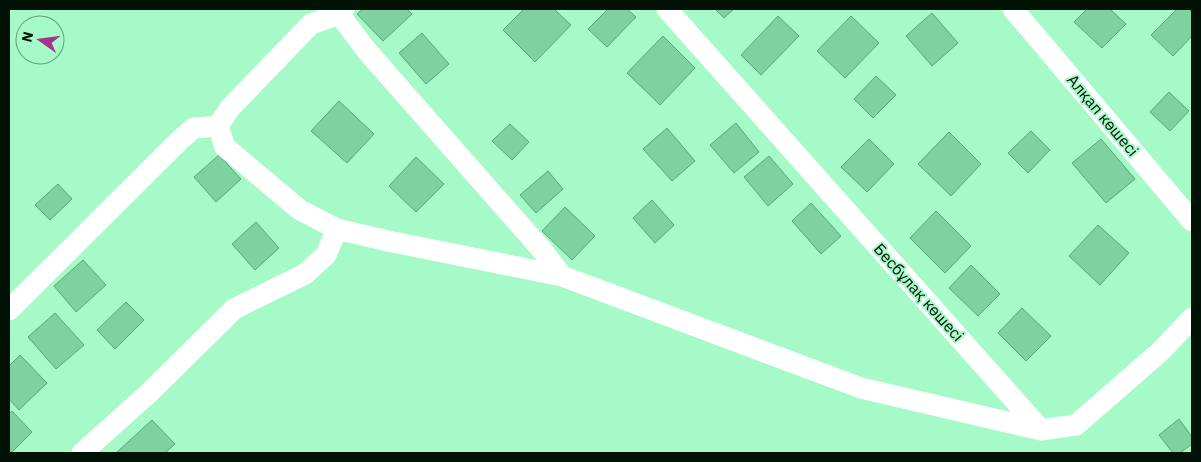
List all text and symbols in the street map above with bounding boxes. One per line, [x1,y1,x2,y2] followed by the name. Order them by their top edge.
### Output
[15,15,65,65] north arrow
[17,30,37,44] text: N
[1063,70,1143,160] street label: Алқап көшесі
[870,239,968,345] street label: Бесбұлақ көшесі

